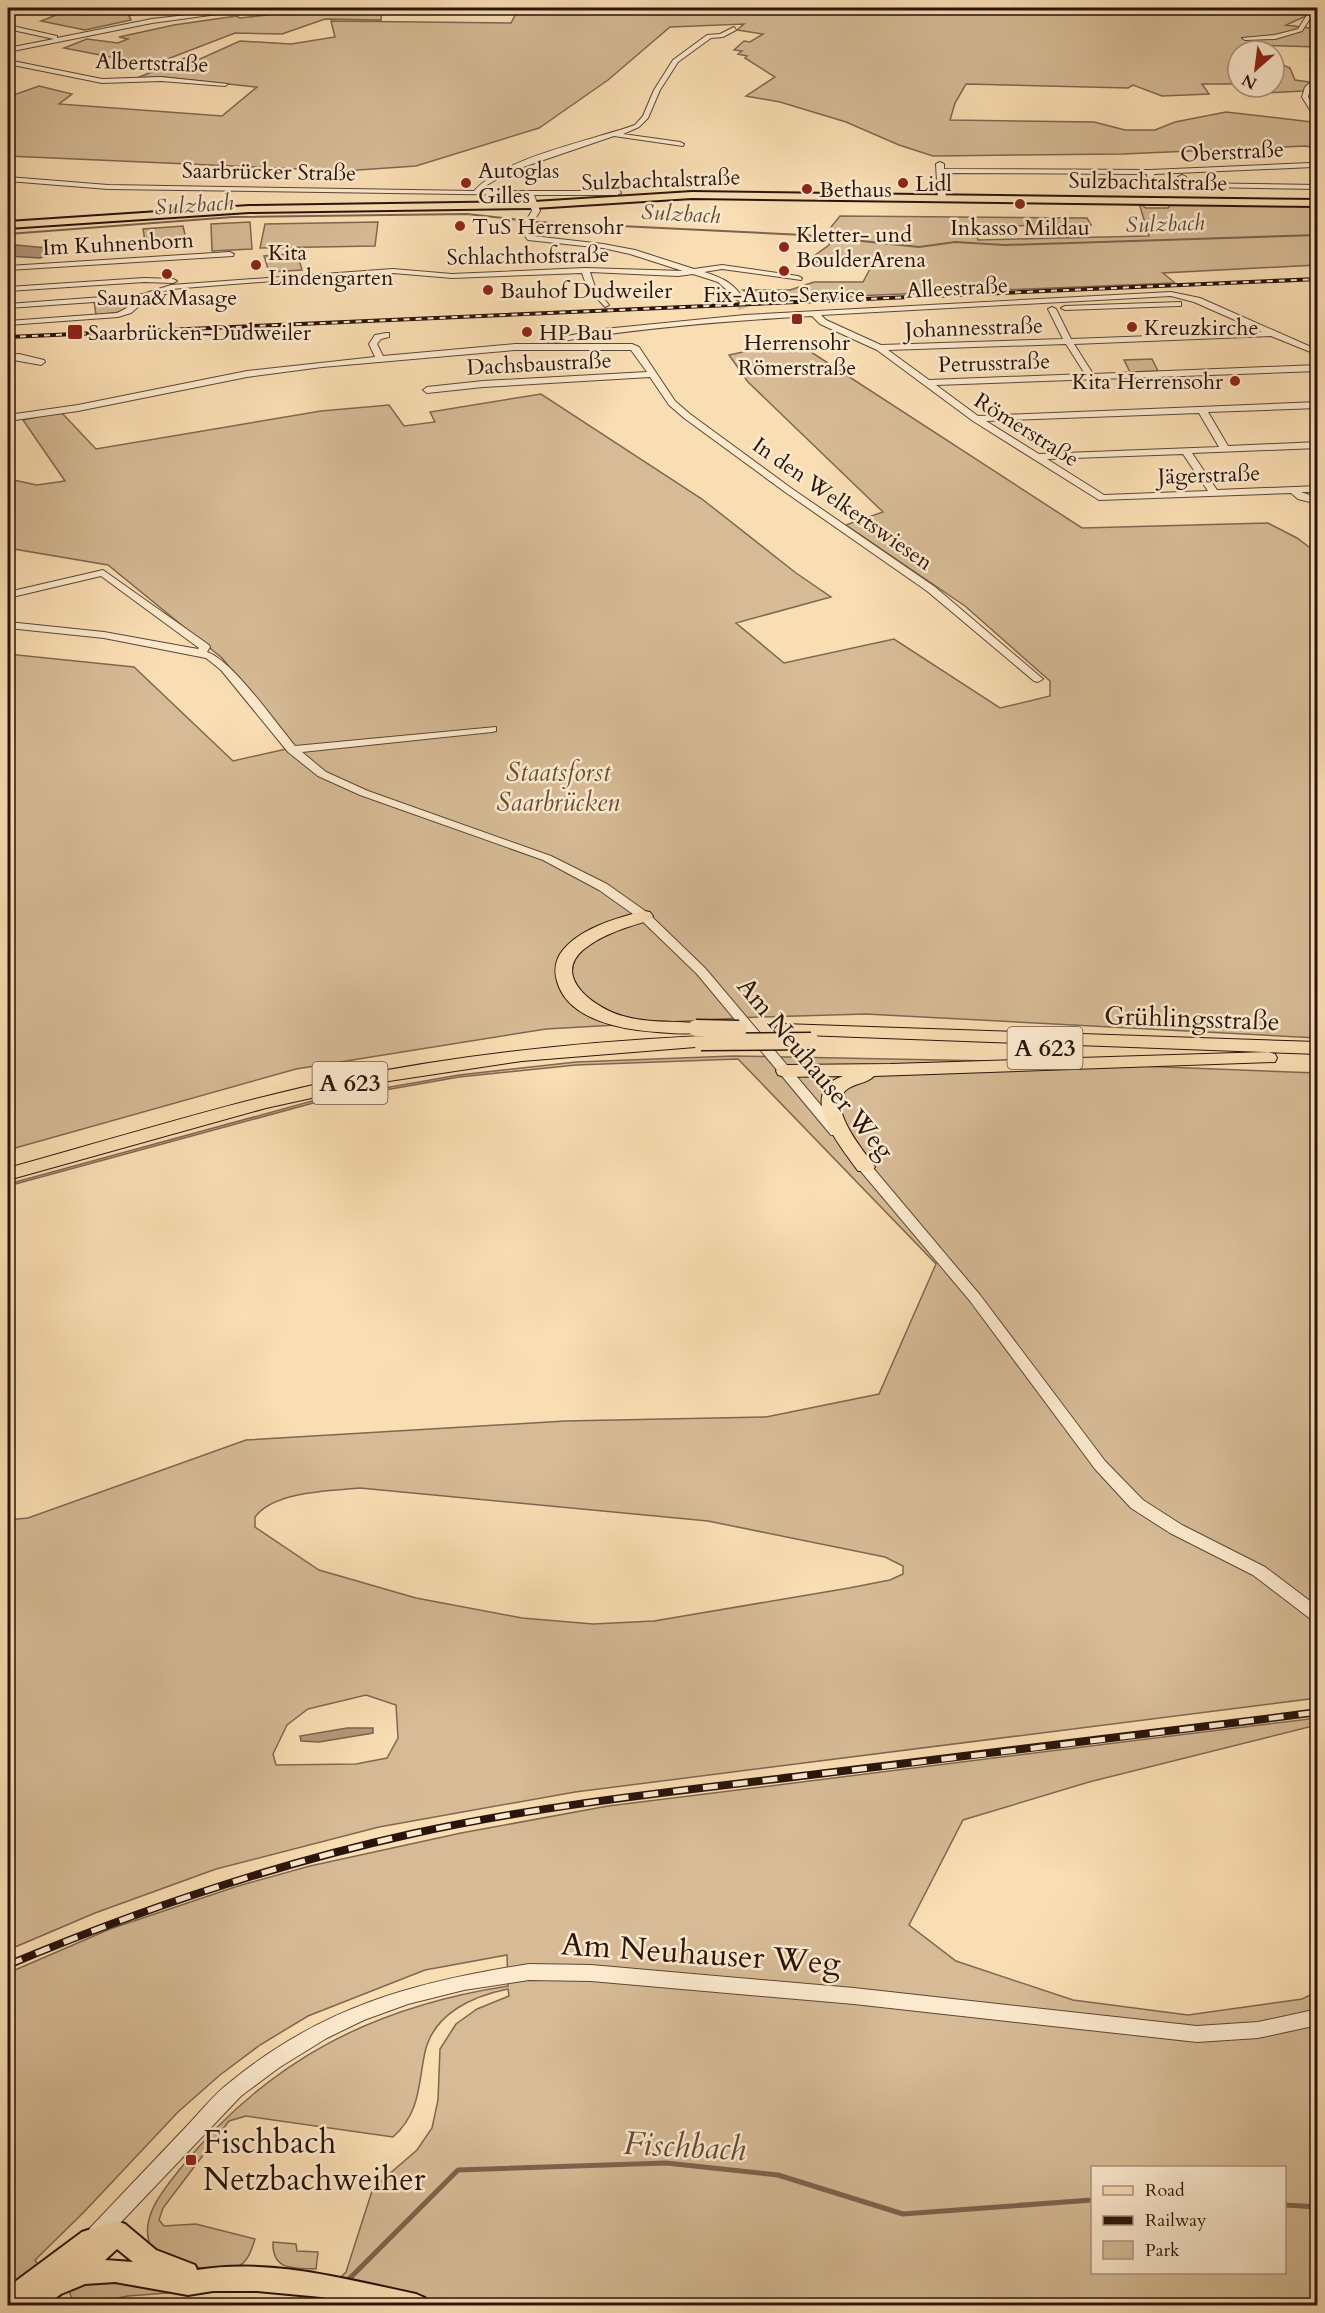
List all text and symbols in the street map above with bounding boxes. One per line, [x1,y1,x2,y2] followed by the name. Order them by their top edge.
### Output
[1226,39,1286,99] north arrow
[95,46,209,80] street label: Albertstraße
[1238,68,1261,94] text: N
[1179,134,1285,170] street label: Oberstraße
[182,155,356,189] street label: Saarbrücker Straße
[478,156,559,211] place label: Autoglas Gilles
[581,162,741,198] street label: Sulzbachtalstraße
[1068,166,1228,198] street label: Sulzbachtalstraße
[915,169,952,199] place label: Lidl
[819,175,892,205] place label: Bethaus
[459,176,473,190] marker: Autoglas Gilles
[896,176,910,190] marker: Lidl
[800,182,814,196] marker: Bethaus
[154,187,235,223] water label: Sulzbach
[641,197,722,231] water label: Sulzbach
[1013,197,1027,211] marker: Inkasso Mildau
[1125,208,1206,240] water label: Sulzbach
[472,212,624,242] place label: TuS Herrensohr
[950,213,1090,243] place label: Inkasso Mildau
[453,219,467,233] marker: TuS Herrensohr
[796,220,926,275] place label: Kletter- und BoulderArena
[41,225,195,263] street label: Im Kuhnenborn
[268,238,394,293] place label: Kita Lindengarten
[446,240,610,272] street label: Schlachthofstraße
[777,240,791,254] marker: Kletter- und BoulderArena
[249,258,263,272] marker: Kita Lindengarten
[777,264,791,278] marker: Fix-Auto-Service
[160,267,174,281] marker: Sauna&Masage
[905,270,1009,306] street label: Alleestraße
[500,276,673,306] place label: Bauhof Dudweiler
[703,280,865,310] place label: Fix-Auto-Service
[97,283,237,313] place label: Sauna&Masage
[481,283,495,297] marker: Bauhof Dudweiler
[901,311,1044,346] street label: Johannesstraße
[790,312,804,326] marker: Herrensohr Römerstraße
[1144,313,1258,343] place label: Kreuzkirche
[88,318,312,348] place label: Saarbrücken-Dudweiler
[539,318,613,348] place label: HP Bau
[1125,320,1139,334] marker: Kreuzkirche
[66,323,84,341] marker: Saarbrücken-Dudweiler
[520,325,534,339] marker: HP Bau
[738,328,856,383] place label: Herrensohr Römerstraße
[466,345,612,383] street label: Dachsbaustraße
[937,346,1051,380] street label: Petrusstraße
[1072,367,1224,397] place label: Kita Herrensohr
[1228,374,1242,388] marker: Kita Herrensohr
[968,386,1085,474] street label: Römerstraße
[746,430,939,578] street label: In den Welkertswiesen
[1154,458,1261,492] street label: Jägerstraße
[496,755,620,820] park label: Staatsforst Saarbrücken
[729,970,902,1167] street label: Am Neuhauser Weg
[1104,998,1280,1039] street label: Grühlingsstraße
[1008,1027,1082,1069] road number: A 623
[312,1062,388,1104] road number: A 623
[560,1922,842,1986] street label: Am Neuhauser Weg
[203,2121,426,2202] place label: Fischbach Netzbachweiher
[623,2121,747,2172] water label: Fischbach
[184,2153,198,2167] marker: Fischbach Netzbachweiher
[1091,2166,1286,2274] legend
[1145,2178,1185,2203] text: Road
[1145,2208,1207,2233] text: Railway
[1145,2238,1180,2263] text: Park

